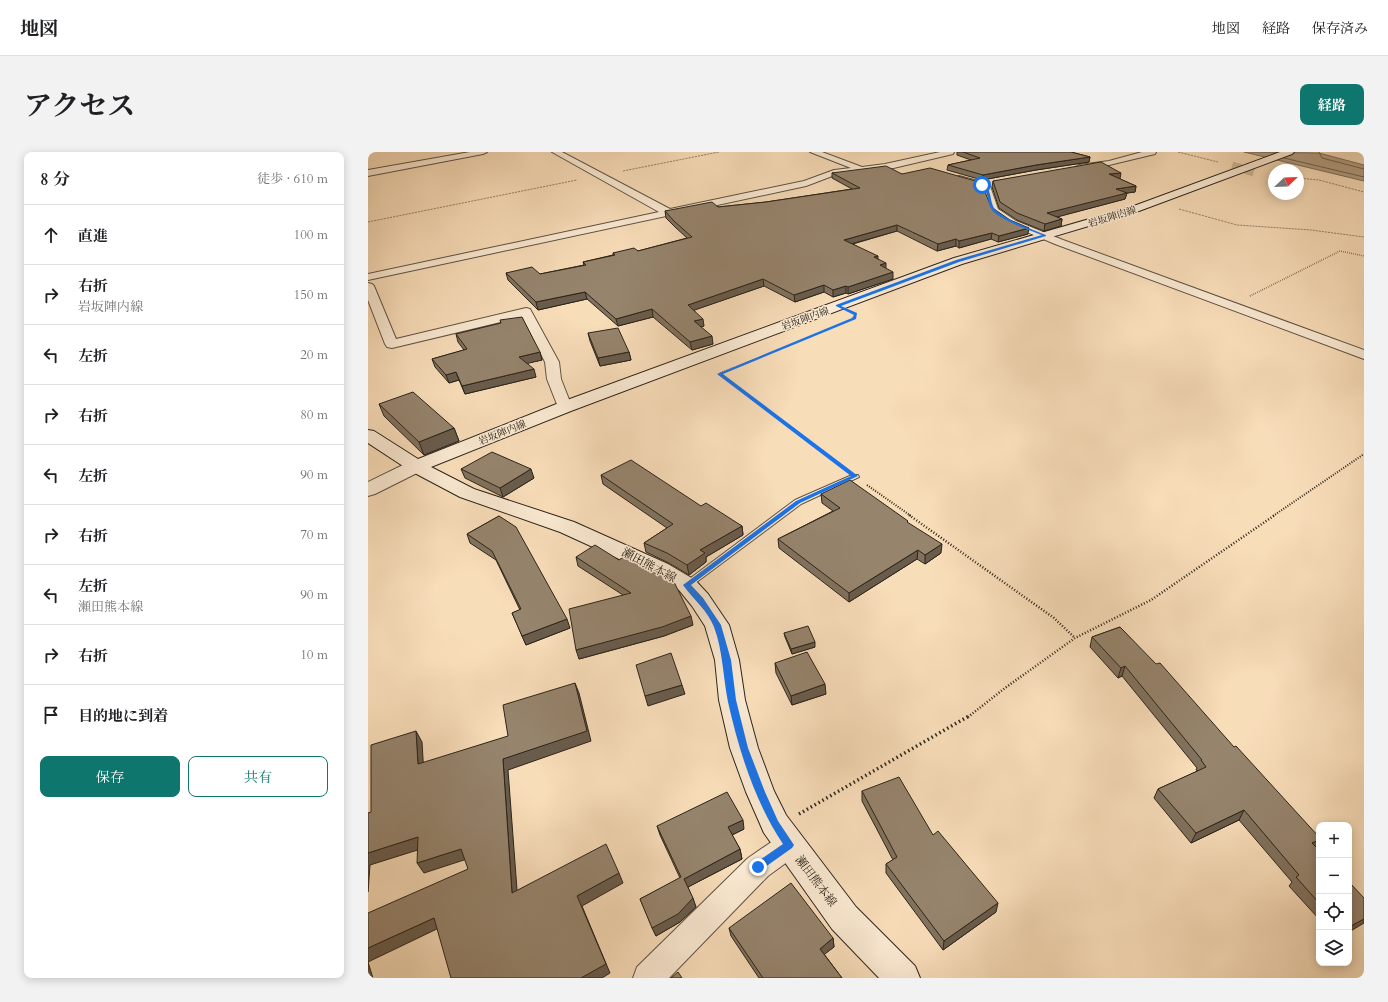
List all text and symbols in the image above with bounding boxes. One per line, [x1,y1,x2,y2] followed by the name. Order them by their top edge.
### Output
[20,16,58,42] text: 地図
[1212,19,1240,38] text: 地図
[1262,19,1290,38] text: 経路
[1312,19,1368,38] text: 保存済み
[1300,84,1364,125] button: 経路
[24,87,135,125] text: アクセス
[1268,164,1304,200] north arrow
[40,168,70,191] text: 8 分
[257,170,328,188] text: 徒歩 · 610 m
[973,176,991,194] route start
[1086,203,1138,231] street label: 岩坂陣内線
[40,224,62,246] icon: ahead
[78,226,108,246] text: 直進
[294,226,328,244] text: 100 m
[78,276,108,296] text: 右折
[40,284,62,306] icon: right
[294,286,328,304] text: 150 m
[78,298,143,316] text: 岩坂陣内線
[779,304,831,334] street label: 岩坂陣内線
[40,344,62,366] icon: left
[78,346,108,366] text: 左折
[300,346,328,364] text: 20 m
[40,404,62,426] icon: right
[78,406,108,426] text: 右折
[300,406,328,424] text: 80 m
[477,417,528,449] street label: 岩坂陣内線
[40,464,62,486] icon: left
[78,466,108,486] text: 左折
[300,466,328,484] text: 90 m
[40,524,62,546] icon: right
[78,526,108,546] text: 右折
[300,526,328,544] text: 70 m
[619,544,679,586] street label: 瀬田熊本線
[78,576,108,596] text: 左折
[40,584,62,606] icon: left
[300,586,328,604] text: 90 m
[78,598,143,616] text: 瀬田熊本線
[40,644,62,666] icon: right
[78,646,108,666] text: 右折
[300,646,328,664] text: 10 m
[40,704,62,726] icon: arrive
[78,706,168,726] text: 目的地に到着
[40,756,180,797] button: 保存
[188,756,328,797] button: 共有
[1316,822,1352,966] map controls
[1316,822,1352,858] button: +
[792,852,840,910] street label: 瀬田熊本線
[749,858,767,876] route end
[1316,858,1352,894] button: −
[1316,894,1352,930] button: locate
[1316,930,1352,966] button: layers

